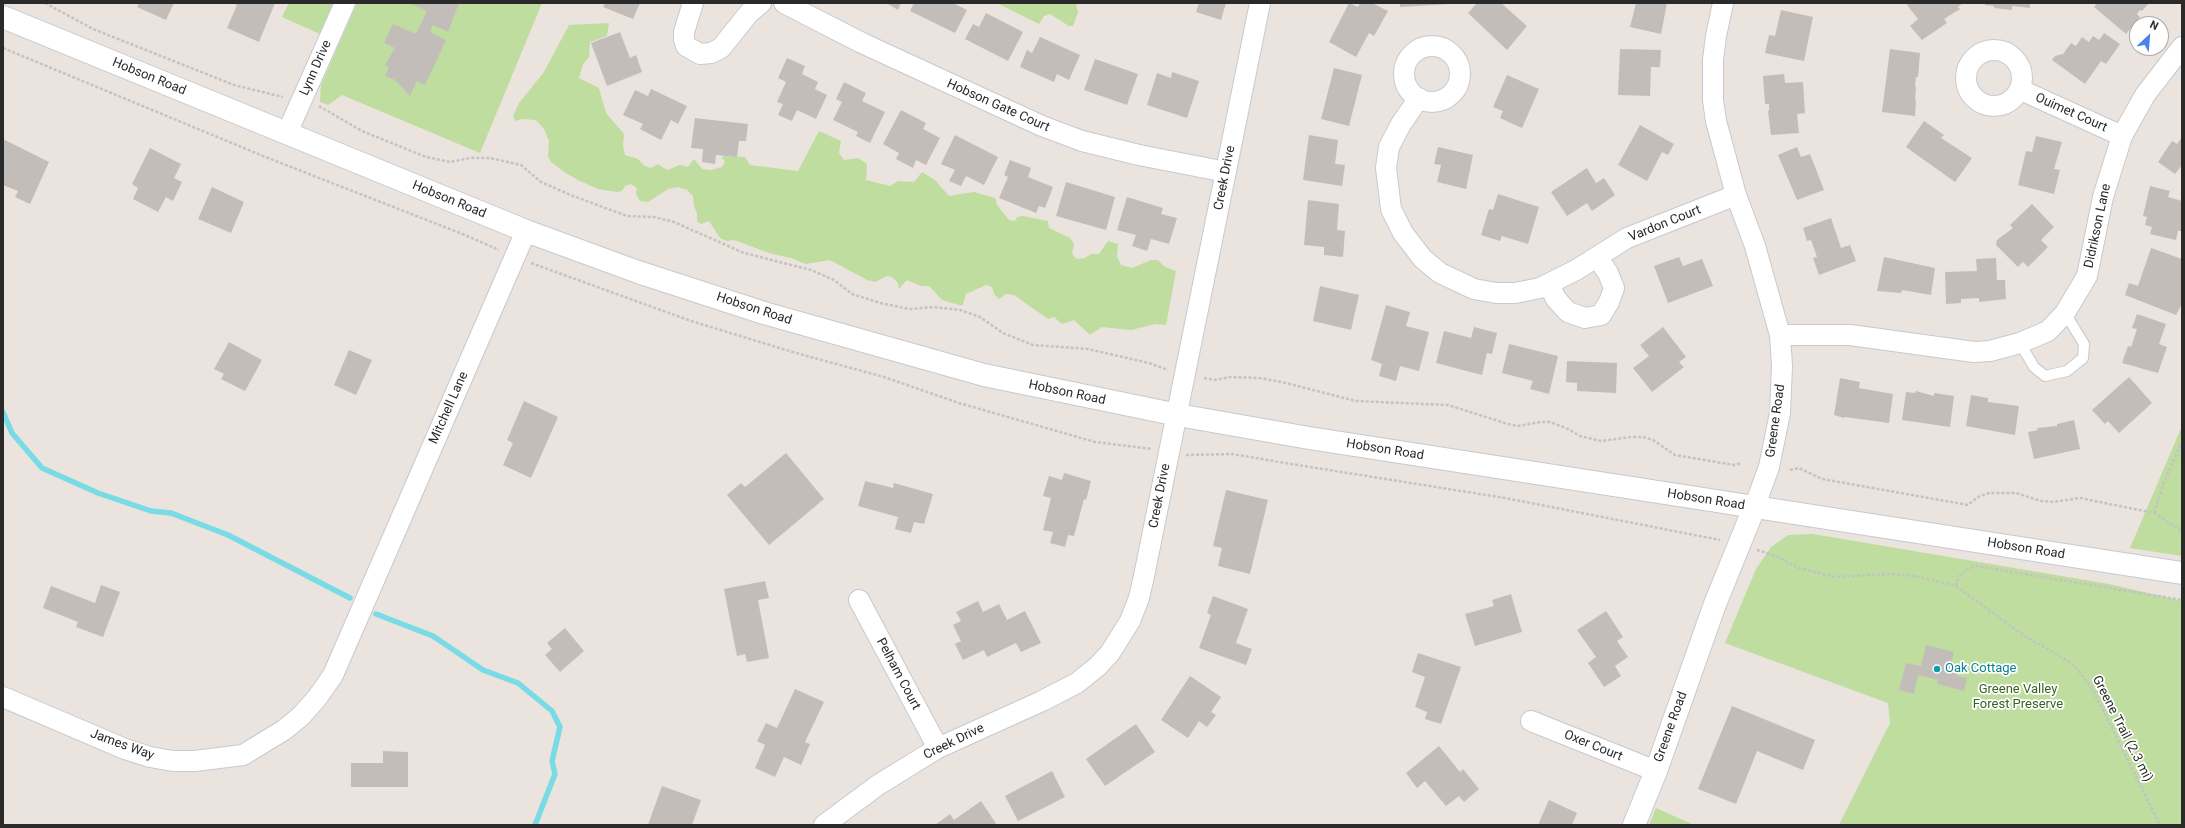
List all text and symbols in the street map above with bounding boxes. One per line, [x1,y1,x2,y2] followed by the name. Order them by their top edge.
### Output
[2129,16,2169,56] north arrow
[2148,18,2160,33] text: N
[297,38,335,98] street label: Lynn Drive
[110,55,188,99] street label: Hobson Road
[944,76,1052,136] street label: Hobson Gate Court
[2033,90,2109,136] street label: Ouimet Court
[1211,144,1239,212] street label: Creek Drive
[410,178,488,222] street label: Hobson Road
[2081,182,2115,270] street label: Didrikson Lane
[1627,202,1703,246] street label: Vardon Court
[714,289,794,329] street label: Hobson Road
[426,370,472,446] street label: Mitchell Lane
[1027,377,1107,409] street label: Hobson Road
[1763,383,1789,459] street label: Greene Road
[1345,436,1425,464] street label: Hobson Road
[1146,462,1174,530] street label: Creek Drive
[1666,486,1746,514] street label: Hobson Road
[1986,535,2066,563] street label: Hobson Road
[873,635,923,713] street label: Pelham Court
[1945,661,2016,677] place label: Oak Cottage
[1932,664,1942,674] marker: Oak Cottage
[2088,673,2156,785] street label: Greene Trail (2.3 mi)
[1973,682,2063,713] park label: Greene Valley Forest Preserve
[1651,690,1691,764] street label: Greene Road
[921,721,987,763] street label: Creek Drive
[88,726,156,764] street label: James Way
[1561,727,1625,765] street label: Oxer Court

